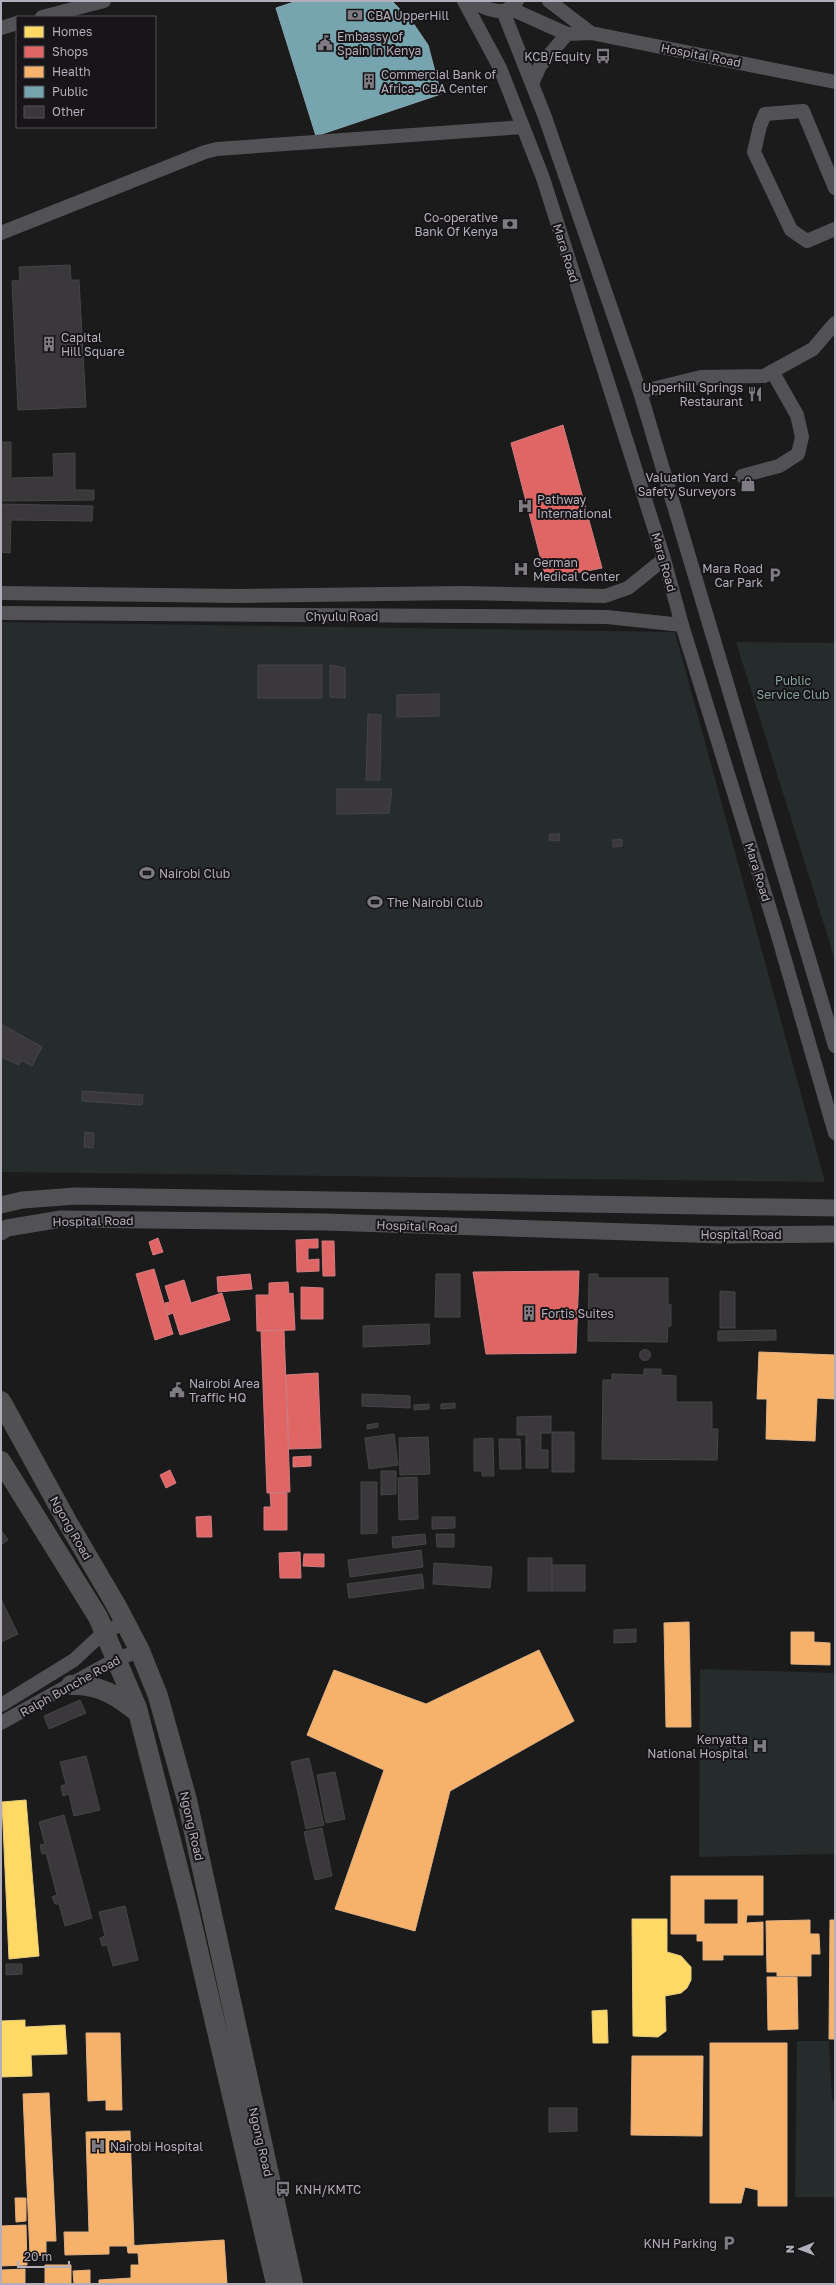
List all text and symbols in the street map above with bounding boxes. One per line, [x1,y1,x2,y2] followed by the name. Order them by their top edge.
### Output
[346,6,364,24] bank icon: CBA UpperHill
[367,8,449,23] place label: CBA UpperHill
[16,16,156,128] legend
[52,24,92,39] text: Homes
[337,29,421,58] place label: Embassy of Spain in Kenya
[316,34,334,52] public building icon: Embassy of Spain in Kenya
[660,40,742,70] street label: Hospital Road
[52,44,88,59] text: Shops
[594,47,612,65] bus stop icon: KCB/Equity
[524,49,591,64] place label: KCB/Equity
[52,64,91,79] text: Health
[381,67,497,96] place label: Commercial Bank of Africa- CBA Center
[360,72,378,90] building icon: Commercial Bank of Africa- CBA Center
[52,84,89,99] text: Public
[52,104,85,119] text: Other
[414,210,498,239] place label: Co-operative Bank Of Kenya
[501,215,519,233] bank icon: Co-operative Bank Of Kenya
[550,222,582,284] street label: Mara Road
[61,330,125,359] place label: Capital Hill Square
[40,335,58,353] building icon: Capital Hill Square
[642,380,743,409] place label: Upperhill Springs Restaurant
[746,385,764,403] restaurant icon: Upperhill Springs Restaurant
[638,470,736,499] place label: Valuation Yard - Safety Surveyors
[739,475,757,493] shop icon: Valuation Yard - Safety Surveyors
[537,492,612,521] place label: Pathway International
[516,497,534,515] hospital icon: Pathway International
[648,531,680,593] street label: Mara Road
[533,555,620,584] place label: German Medical Center
[512,560,530,578] hospital icon: German Medical Center
[702,561,763,590] place label: Mara Road Car Park
[766,566,784,584] parking icon: Mara Road Car Park
[306,609,378,624] street label: Chyulu Road
[757,673,829,702] park label: Public Service Club
[742,841,774,903] street label: Mara Road
[138,864,156,882] sports icon: Nairobi Club
[159,866,230,881] place label: Nairobi Club
[366,893,384,911] sports icon: The Nairobi Club
[387,895,483,910] place label: The Nairobi Club
[52,1213,134,1229] street label: Hospital Road
[376,1217,458,1235] street label: Hospital Road
[700,1227,782,1242] street label: Hospital Road
[520,1304,538,1322] building icon: Fortis Suites
[541,1306,614,1321] place label: Fortis Suites
[189,1376,260,1405] place label: Nairobi Area Traffic HQ
[168,1381,186,1399] public building icon: Nairobi Area Traffic HQ
[47,1494,95,1562] street label: Ngong Road
[17,1652,123,1720] street label: Ralph Bunche Road
[647,1732,748,1761] place label: Kenyatta National Hospital
[751,1737,769,1755] hospital icon: Kenyatta National Hospital
[177,1790,207,1862] street label: Ngong Road
[246,2106,276,2178] street label: Ngong Road
[89,2137,107,2155] hospital icon: Nairobi Hospital
[110,2139,203,2154] place label: Nairobi Hospital
[274,2180,292,2198] bus stop icon: KNH/KMTC
[295,2182,361,2197] place label: KNH/KMTC
[780,2229,820,2269] north arrow
[720,2234,738,2252] parking icon: KNH Parking
[644,2236,717,2251] place label: KNH Parking
[18,2243,69,2269] scale bar
[783,2245,796,2253] text: N
[24,2249,52,2264] text: 20 m

